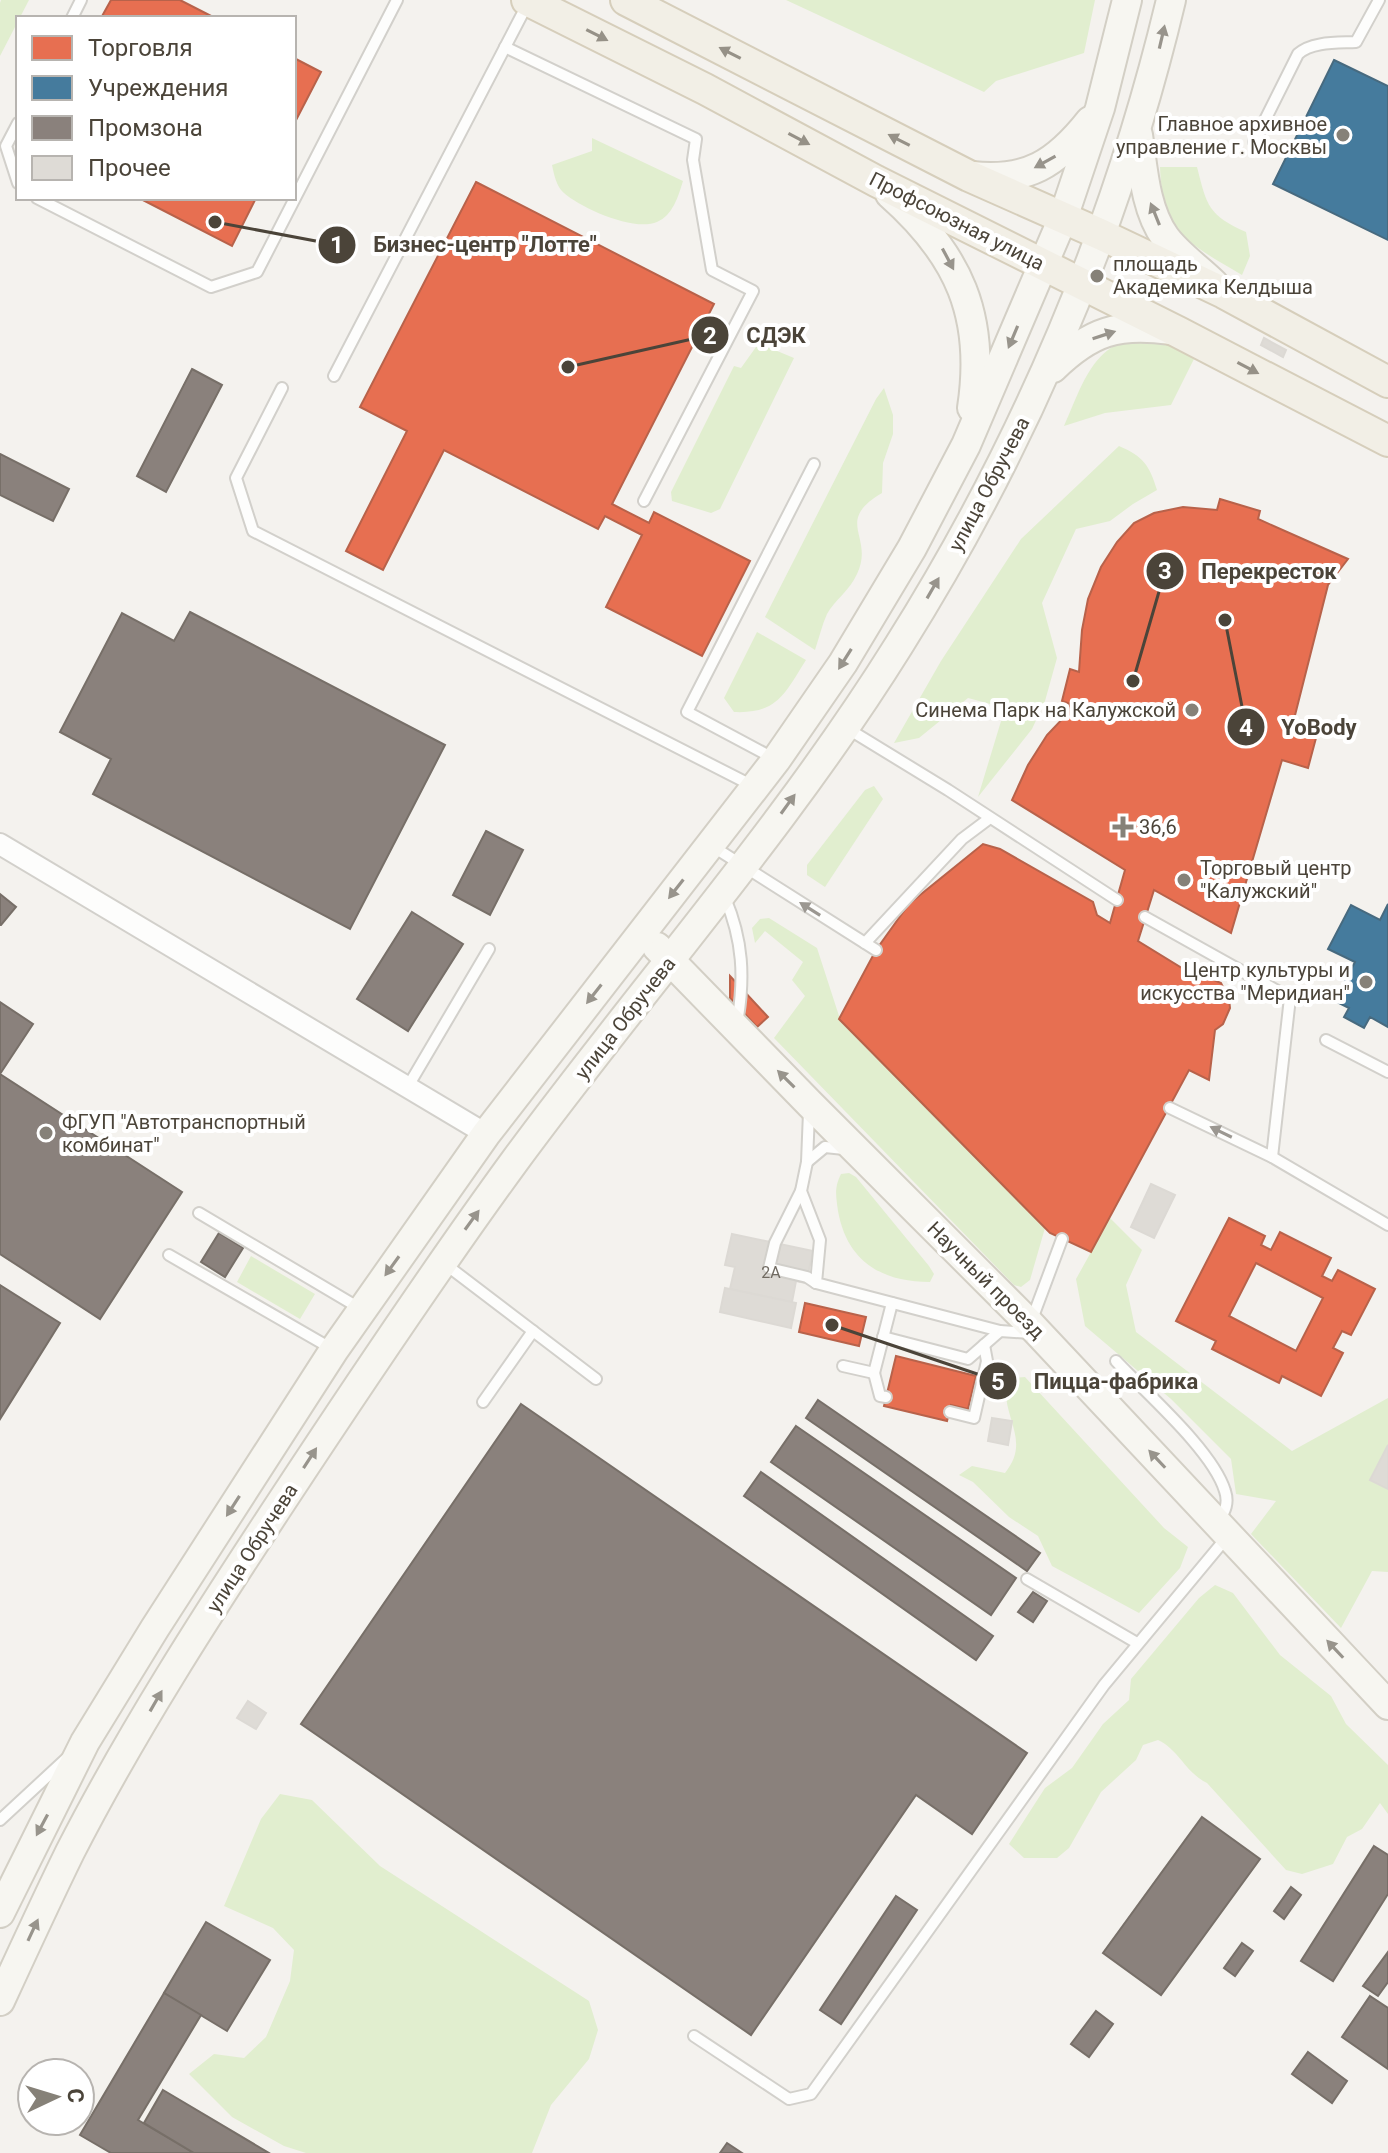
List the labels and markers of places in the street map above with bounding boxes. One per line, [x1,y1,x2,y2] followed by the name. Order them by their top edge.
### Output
[1116,112,1327,159] place label: Главное архивное управление г. Москвы
[1334,126,1352,144] marker: Главное архивное управление г. Москвы
[317,222,613,268] callout: Бизнес-центр "Лотте"
[1113,252,1313,299] place label: площадь Академика Келдыша
[1088,267,1106,285] marker: площадь Академика Келдыша
[690,312,821,358] callout: СДЭК
[1145,548,1352,594] callout: Перекресток
[915,698,1176,722] place label: Синема Парк на Калужской
[1183,701,1201,719] marker: Синема Парк на Калужской
[1226,704,1373,750] callout: YoBody
[1139,815,1177,839] place label: 36,6
[1114,818,1132,836] marker: 36,6
[1200,856,1352,903] place label: Торговый центр "Калужский"
[1175,871,1193,889] marker: Торговый центр "Калужский"
[1140,958,1350,1005] place label: Центр культуры и искусства "Меридиан"
[1357,973,1375,991] marker: Центр культуры и искусства "Меридиан"
[62,1110,306,1157] place label: ФГУП "Автотранспортный комбинат"
[37,1124,55,1142] marker: ФГУП "Автотранспортный комбинат"
[978,1358,1214,1404] callout: Пицца-фабрика

